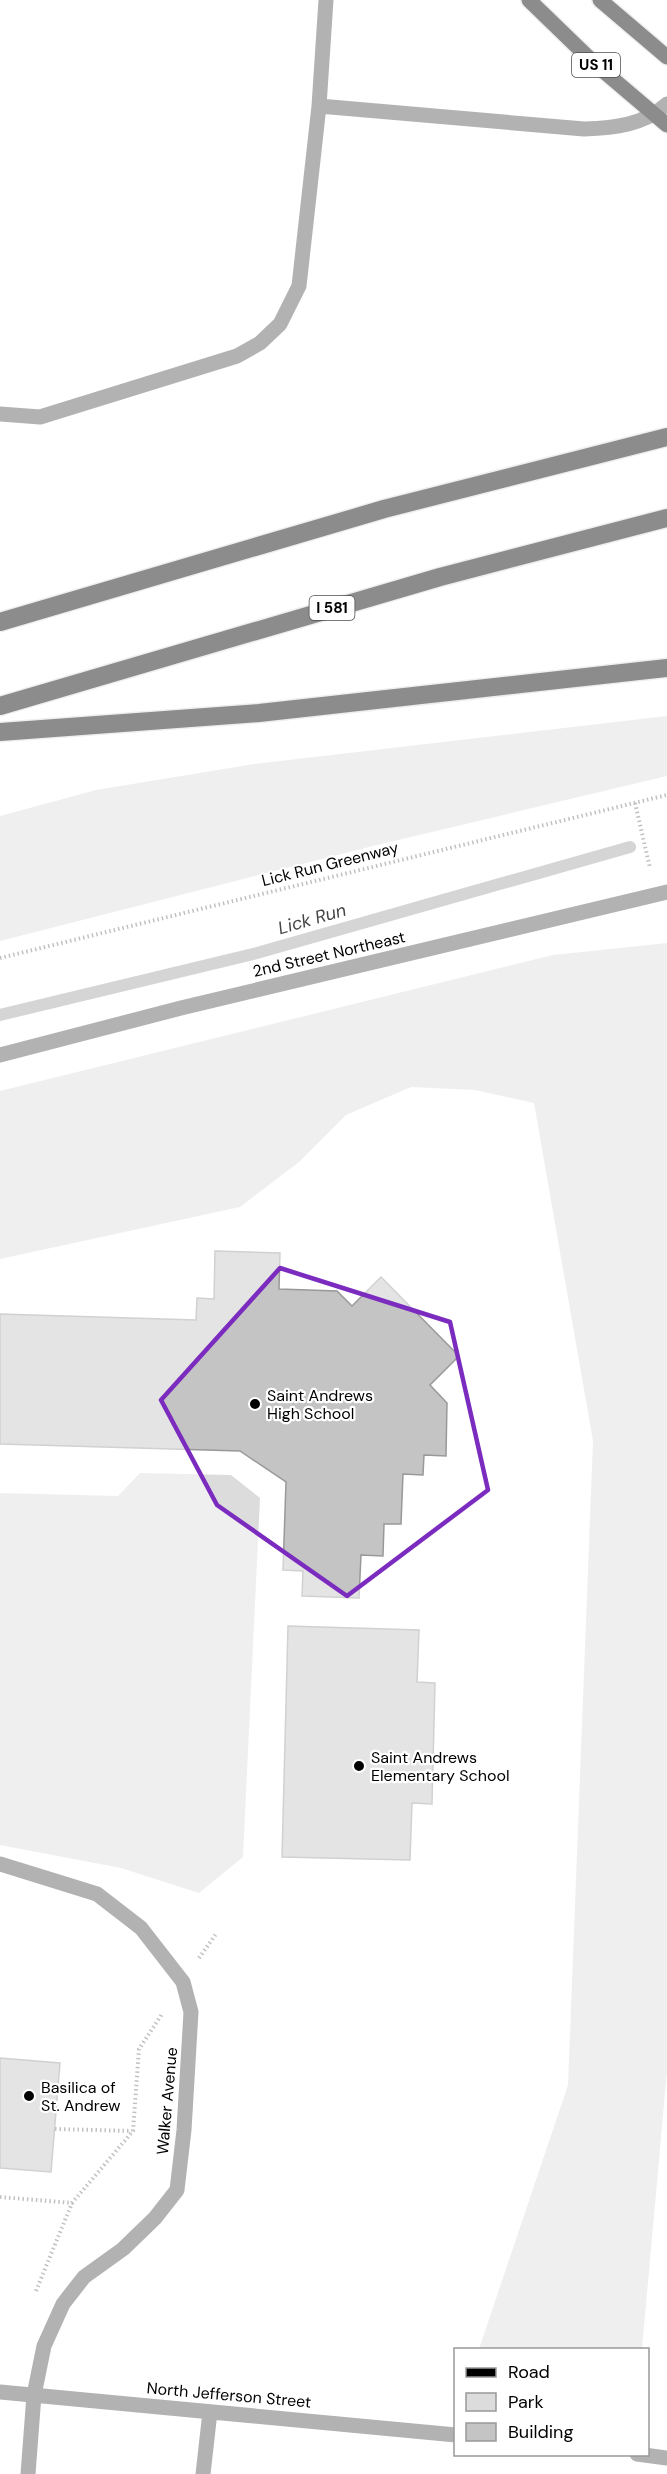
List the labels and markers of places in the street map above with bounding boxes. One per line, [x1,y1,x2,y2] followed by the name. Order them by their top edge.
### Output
[267,1385,373,1424] place label: Saint Andrews High School
[248,1397,262,1411] marker: Saint Andrews High School
[371,1747,509,1786] place label: Saint Andrews Elementary School
[352,1759,366,1773] marker: Saint Andrews Elementary School
[41,2077,120,2116] place label: Basilica of St. Andrew
[22,2089,36,2103] marker: Basilica of St. Andrew

